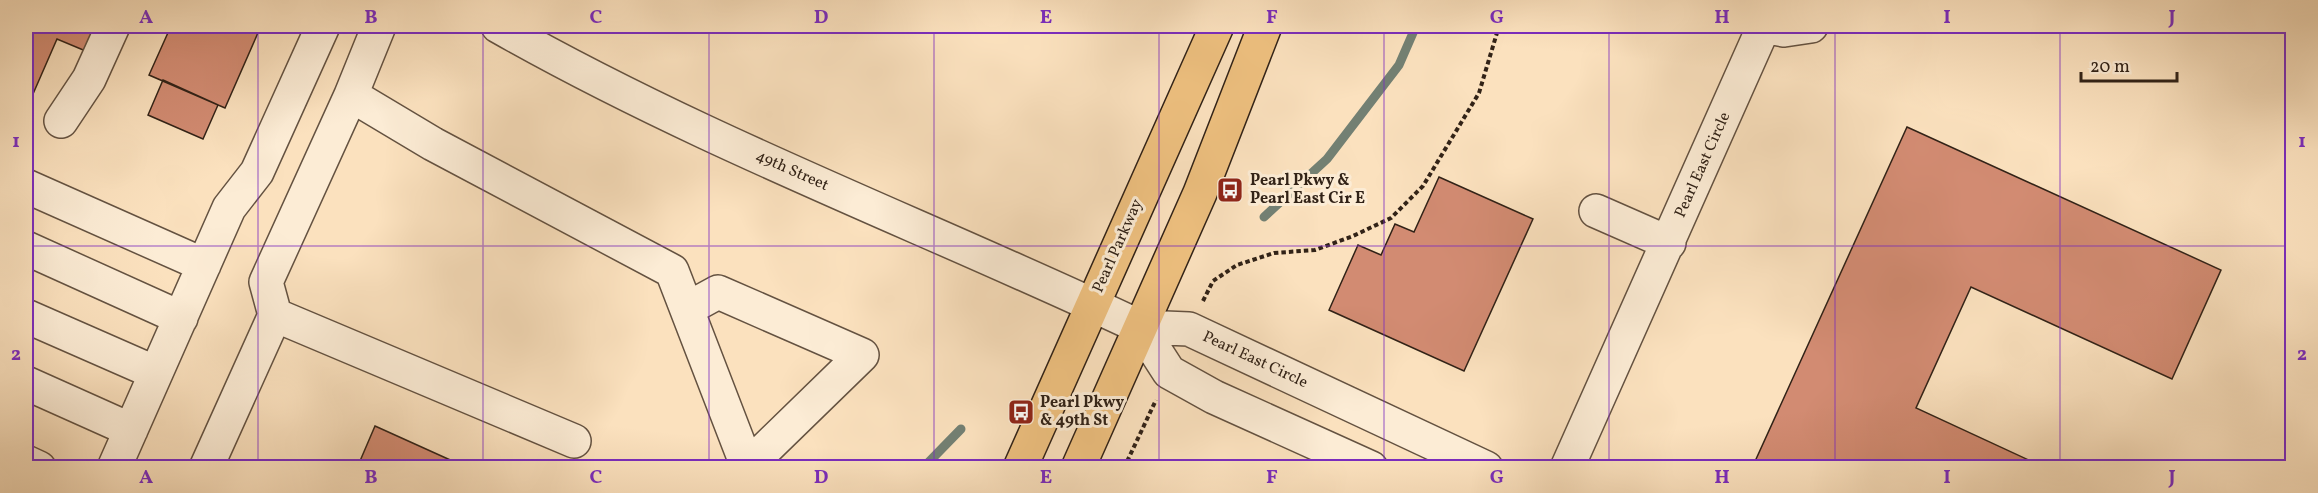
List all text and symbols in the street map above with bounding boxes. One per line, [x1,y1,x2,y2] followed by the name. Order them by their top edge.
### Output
[139,4,153,32] text: A
[364,4,378,32] text: B
[590,4,603,32] text: C
[814,4,828,32] text: D
[1040,4,1052,32] text: E
[1266,4,1278,32] text: F
[1490,4,1504,32] text: G
[1714,4,1730,32] text: H
[1943,4,1951,32] text: I
[2167,4,2176,32] text: J
[2081,45,2177,83] scale bar
[2090,55,2130,80] text: 20 m
[1670,109,1736,221] street label: Pearl East Circle
[12,128,20,156] text: 1
[2298,128,2306,156] text: 1
[752,145,832,197] street label: 49th Street
[1250,170,1365,210] place label: Pearl Pkwy & Pearl East Cir E
[1215,175,1245,205] bus stop icon: Pearl Pkwy & Pearl East Cir E
[1088,195,1149,296] street label: Pearl Parkway
[1199,326,1311,394] street label: Pearl East Circle
[11,341,21,369] text: 2
[2297,341,2307,369] text: 2
[1040,392,1124,432] place label: Pearl Pkwy & 49th St
[1006,397,1036,427] bus stop icon: Pearl Pkwy & 49th St
[139,464,153,492] text: A
[364,464,378,492] text: B
[590,464,603,492] text: C
[814,464,828,492] text: D
[1040,464,1052,492] text: E
[1266,464,1278,492] text: F
[1490,464,1504,492] text: G
[1714,464,1730,492] text: H
[1943,464,1951,492] text: I
[2167,464,2176,492] text: J

